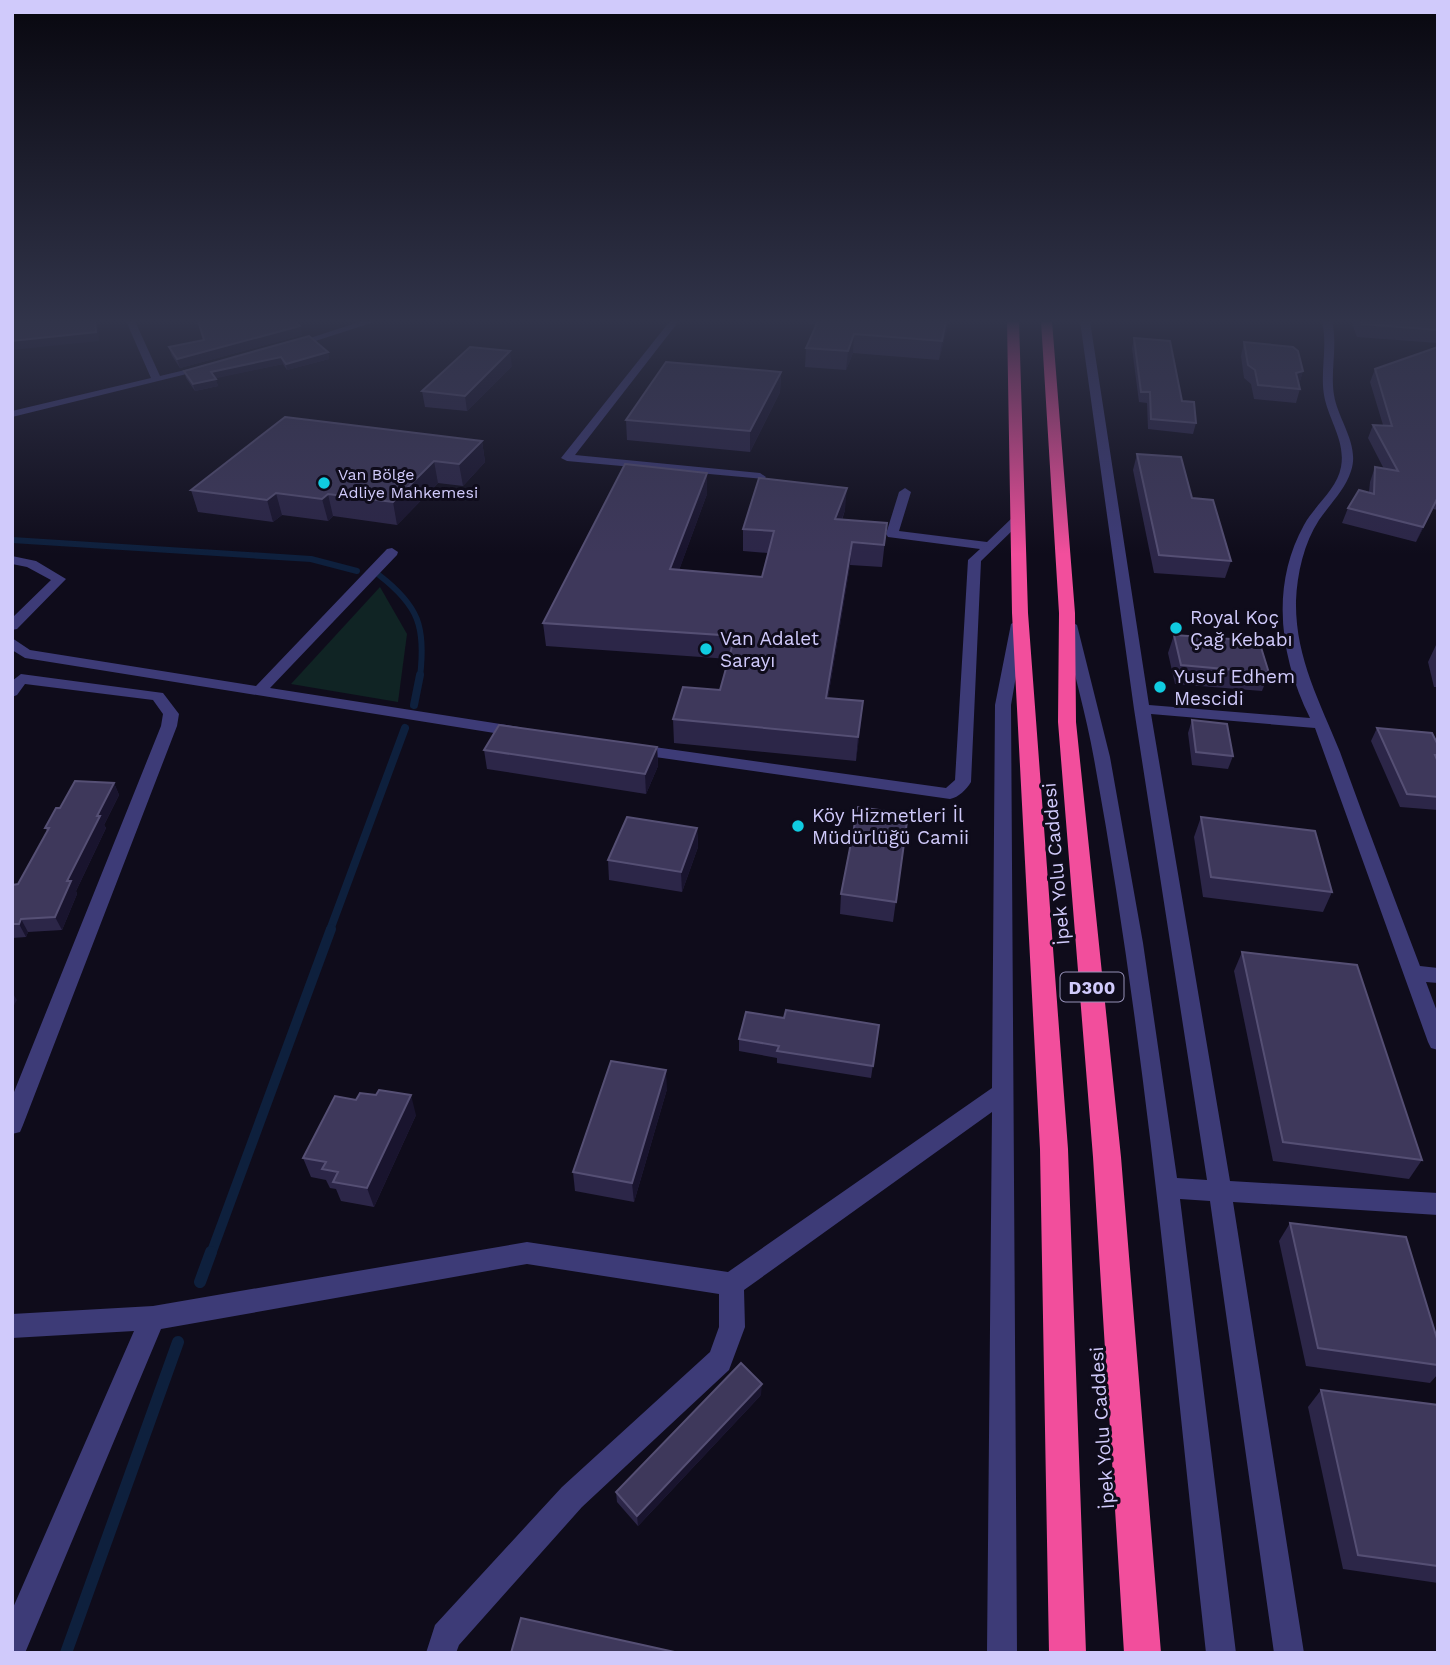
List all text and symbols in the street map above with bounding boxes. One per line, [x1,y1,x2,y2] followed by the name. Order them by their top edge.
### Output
[338,465,478,502] place label: Van Bölge Adliye Mahkemesi
[316,475,332,491] marker: Van Bölge Adliye Mahkemesi
[1190,606,1293,651] place label: Royal Koç Çağ Kebabı
[1168,620,1184,636] marker: Royal Koç Çağ Kebabı
[720,627,819,672] place label: Van Adalet Sarayı
[698,641,714,657] marker: Van Adalet Sarayı
[1174,665,1295,710] place label: Yusuf Edhem Mescidi
[1152,679,1168,695] marker: Yusuf Edhem Mescidi
[1037,782,1075,946] street label: İpek Yolu Caddesi
[812,804,969,849] place label: Köy Hizmetleri İl Müdürlüğü Camii
[790,818,806,834] marker: Köy Hizmetleri İl Müdürlüğü Camii
[1060,972,1124,1002] road number: D300
[1085,1346,1119,1510] street label: İpek Yolu Caddesi

